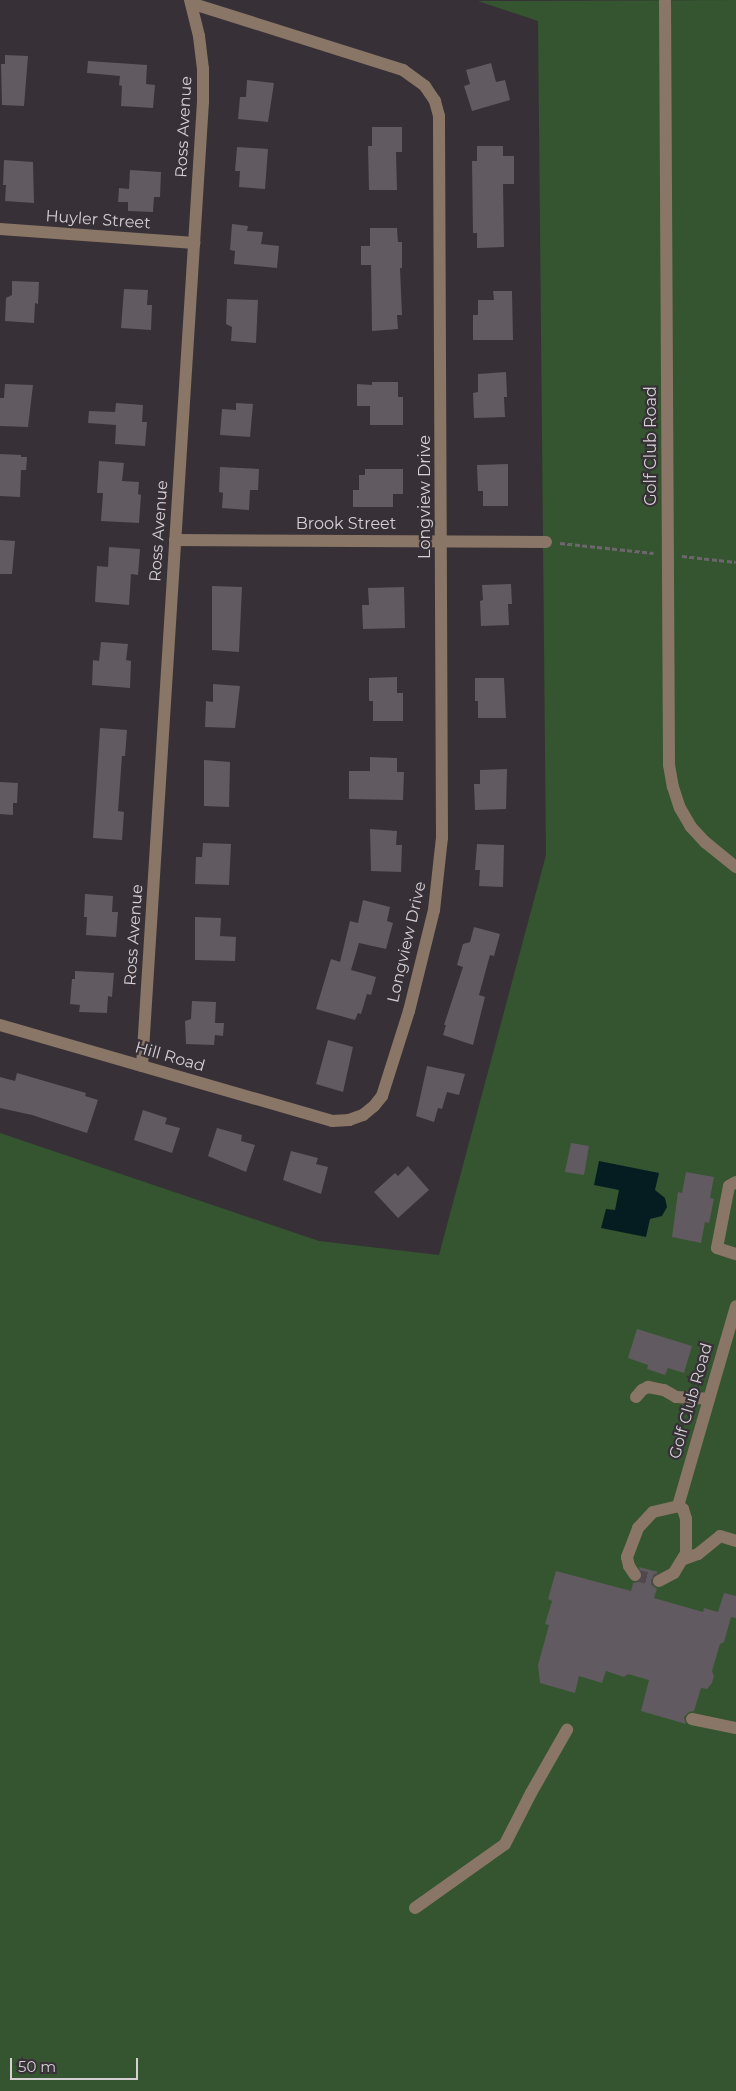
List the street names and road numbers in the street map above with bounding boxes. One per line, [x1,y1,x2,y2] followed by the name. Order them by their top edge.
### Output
[172,76,196,178] street label: Ross Avenue
[45,207,151,233] street label: Huyler Street
[641,386,661,506] street label: Golf Club Road
[415,435,435,559] street label: Longview Drive
[146,480,172,582] street label: Ross Avenue
[296,514,396,534] street label: Brook Street
[384,880,430,1004] street label: Longview Drive
[121,884,147,986] street label: Ross Avenue
[133,1038,207,1076] street label: Hill Road
[665,1341,717,1461] street label: Golf Club Road

